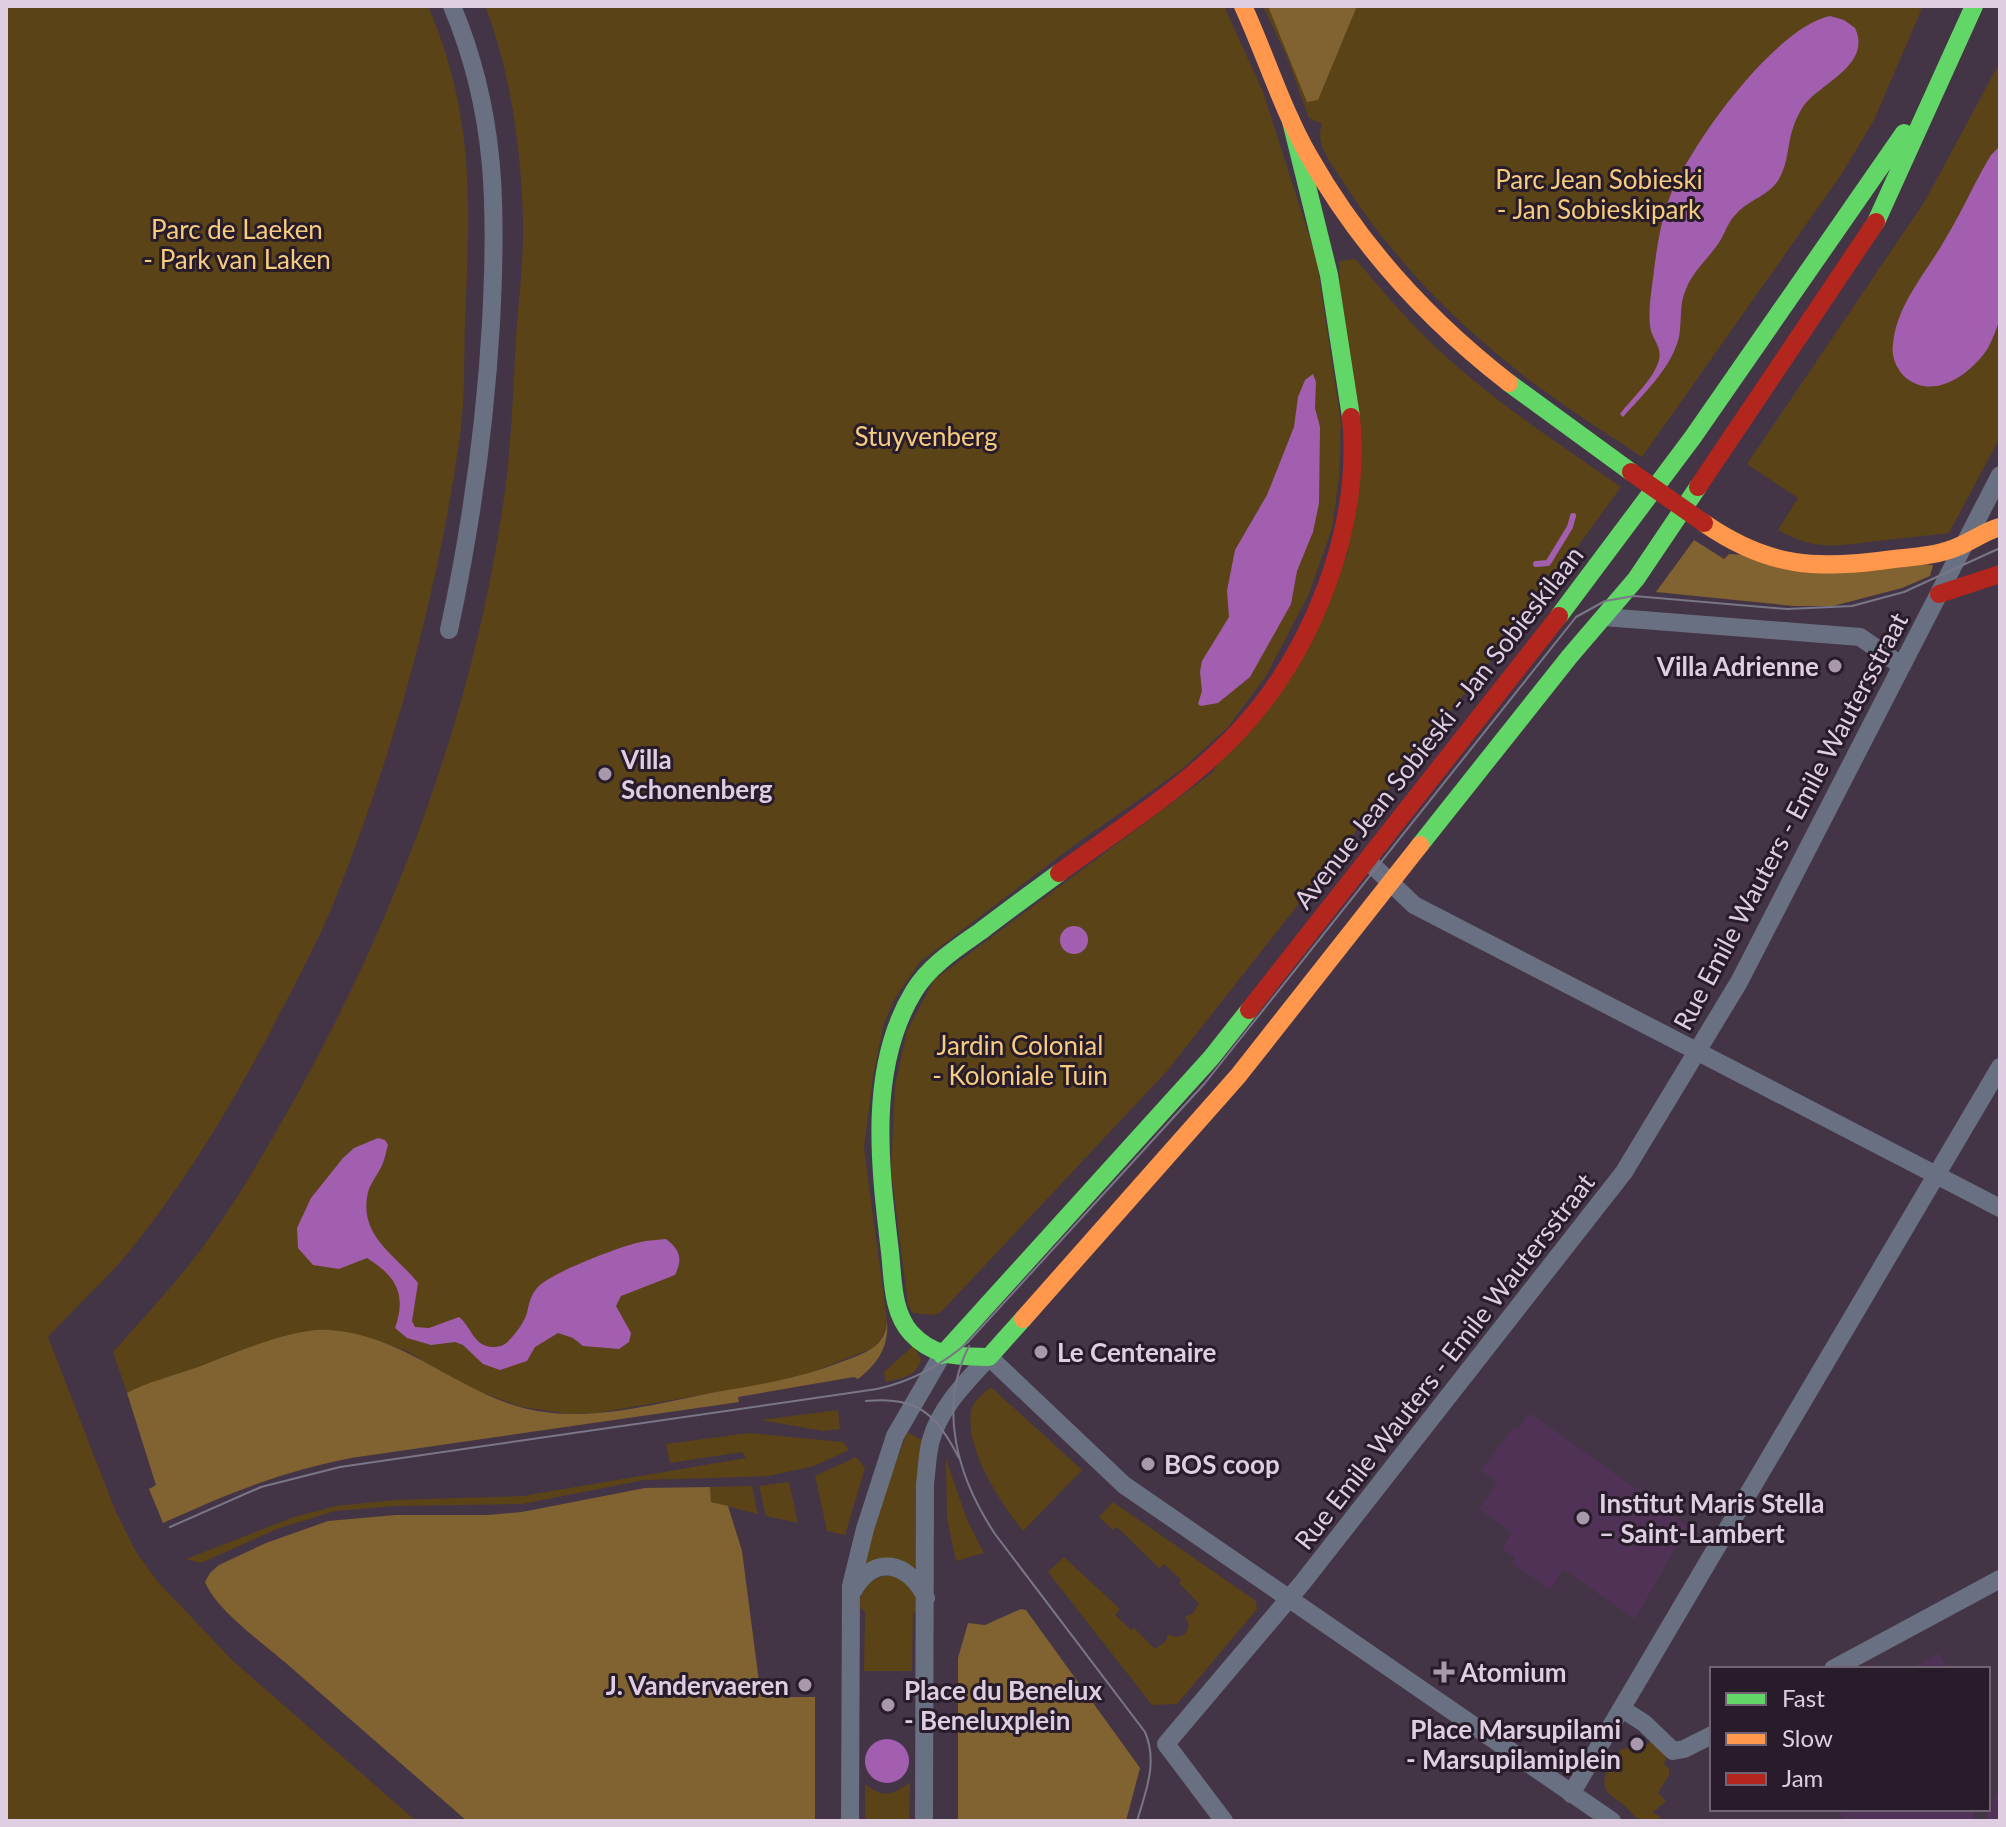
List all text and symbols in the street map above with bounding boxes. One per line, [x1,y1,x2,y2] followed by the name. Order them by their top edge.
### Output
[1495,163,1703,225] park label: Parc Jean Sobieski - Jan Sobieskipark
[143,213,331,275] park label: Parc de Laeken - Park van Laken
[854,420,998,452] park label: Stuyvenberg
[1286,539,1590,915] street label: Avenue Jean Sobieski - Jan Sobieskilaan
[1666,606,1914,1035] street label: Rue Emile Wauters - Emile Wautersstraat
[1656,650,1819,682] place label: Villa Adrienne
[1826,657,1844,675] marker: Villa Adrienne
[620,743,773,805] place label: Villa Schonenberg
[596,765,614,783] marker: Villa Schonenberg
[932,1029,1108,1091] park label: Jardin Colonial - Koloniale Tuin
[1287,1166,1601,1555] street label: Rue Emile Wauters - Emile Wautersstraat
[1057,1336,1217,1368] place label: Le Centenaire
[1032,1343,1050,1361] marker: Le Centenaire
[1164,1448,1280,1480] place label: BOS coop
[1139,1455,1157,1473] marker: BOS coop
[1599,1487,1824,1549] place label: Institut Maris Stella – Saint-Lambert
[1574,1509,1592,1527] marker: Institut Maris Stella – Saint-Lambert
[1459,1656,1567,1688] place label: Atomium
[1435,1663,1453,1681] marker: Atomium
[1710,1667,1990,1811] legend
[606,1669,789,1701] place label: J. Vandervaeren
[904,1674,1102,1736] place label: Place du Benelux - Beneluxplein
[796,1676,814,1694] marker: J. Vandervaeren
[1782,1683,1825,1712] text: Fast
[879,1696,897,1714] marker: Place du Benelux - Beneluxplein
[1406,1713,1621,1775] place label: Place Marsupilami - Marsupilamiplein
[1782,1723,1833,1752] text: Slow
[1628,1735,1646,1753] marker: Place Marsupilami - Marsupilamiplein
[1782,1763,1823,1792] text: Jam

